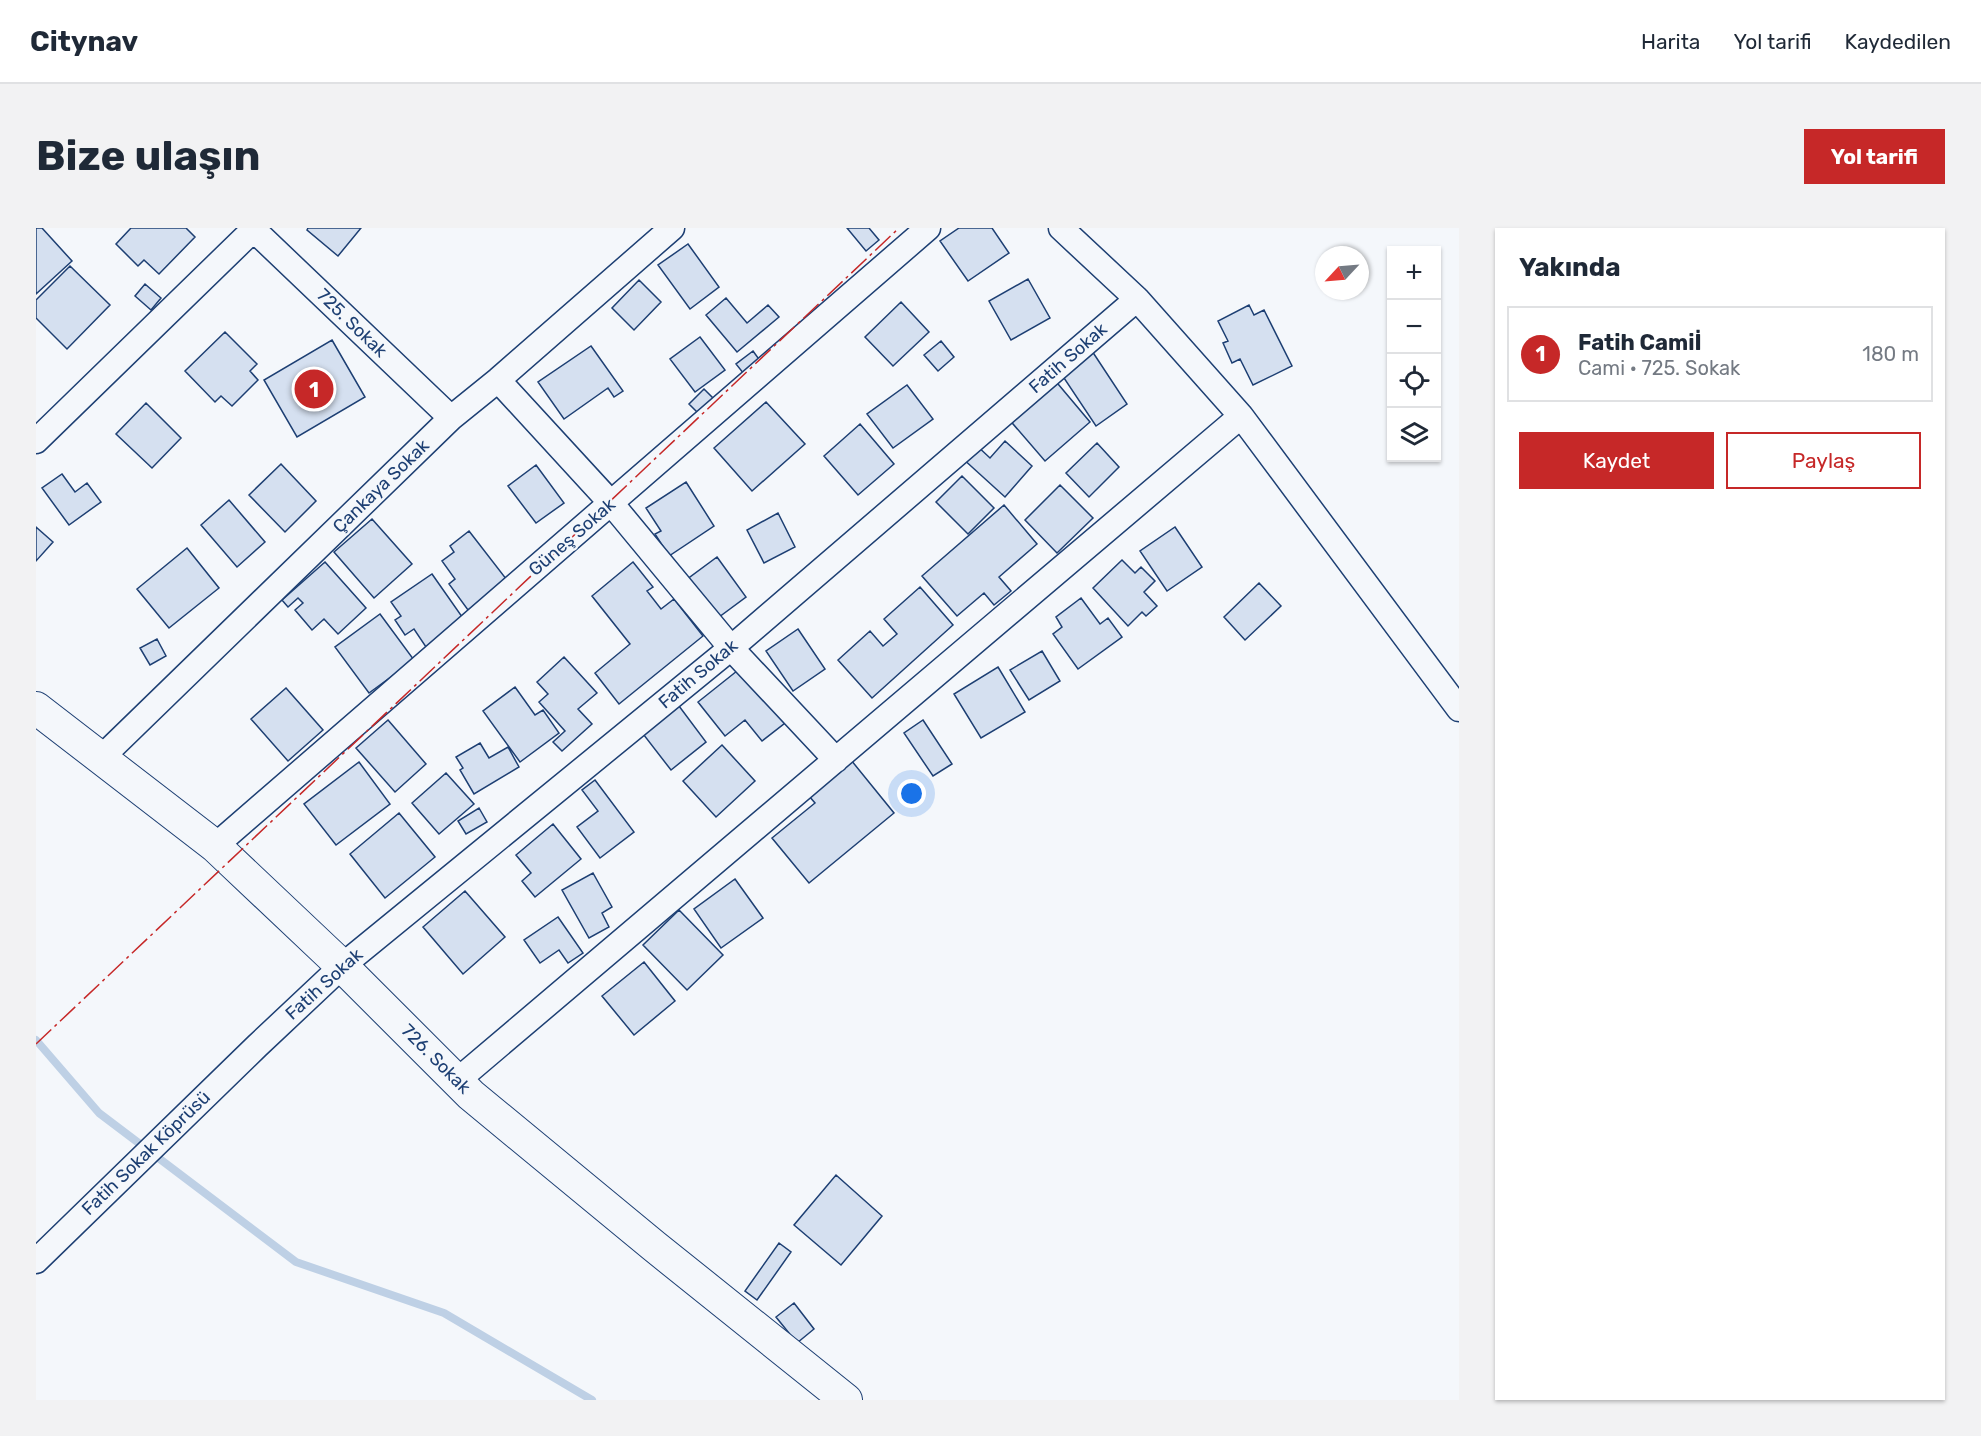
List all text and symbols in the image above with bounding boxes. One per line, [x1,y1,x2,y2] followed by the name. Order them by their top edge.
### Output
[30,25,138,58] text: Citynav
[1641,29,1700,54] text: Harita
[1733,29,1812,54] text: Yol tarifi
[1845,29,1951,54] text: Kaydedilen
[1804,129,1945,184] button: Yol tarifi
[36,131,260,181] text: Bize ulaşın
[1315,246,1369,300] north arrow
[1387,246,1441,462] map controls
[1387,246,1441,300] button: +
[1519,252,1621,283] text: Yakında
[312,284,392,362] street label: 725. Sokak
[1387,300,1441,354] button: −
[1024,318,1112,398] street label: Fatih Sokak
[1578,329,1702,356] text: Fatih Camiİ
[1536,342,1545,366] text: 1
[1862,342,1919,366] text: 180 m
[1387,354,1441,408] button: locate
[1578,356,1740,380] text: Cami · 725. Sokak
[294,366,334,412] pin: 1
[1387,408,1441,462] button: layers
[1519,432,1714,489] button: Kaydet
[1726,432,1921,489] button: Paylaş
[328,434,434,537] street label: Çankaya Sokak
[524,493,620,581] street label: Güneş Sokak
[654,634,743,713] street label: Fatih Sokak
[897,779,926,808] your location
[281,943,368,1024] street label: Fatih Sokak
[397,1020,476,1099] street label: 726. Sokak
[77,1086,215,1220] street label: Fatih Sokak Köprüsü

